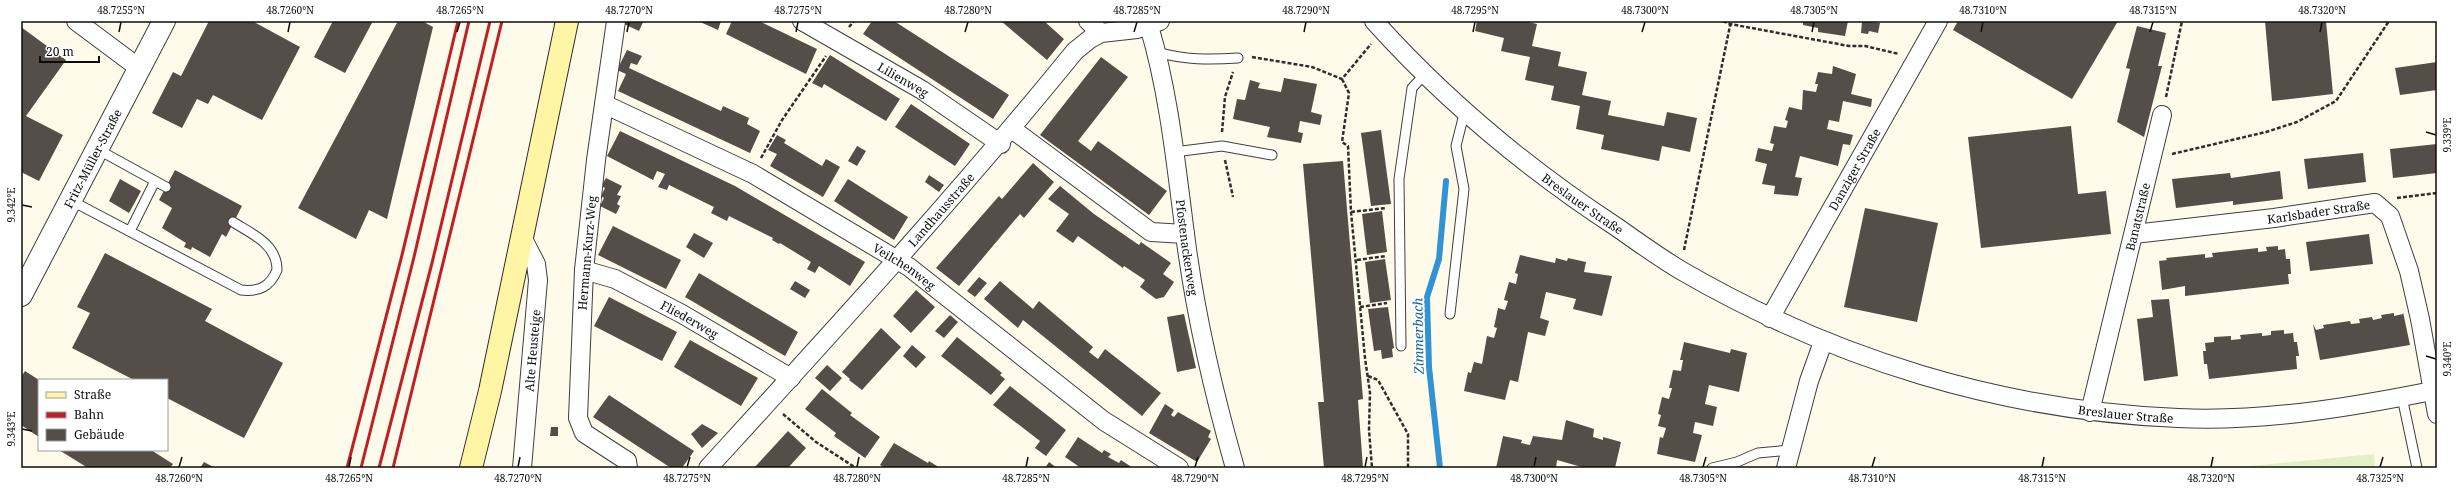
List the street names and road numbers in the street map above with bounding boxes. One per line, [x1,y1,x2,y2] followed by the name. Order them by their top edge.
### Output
[875,58,933,101] street label: Lilienweg
[59,106,125,211] street label: Fritz-Müller-Straße
[1824,125,1884,213] street label: Danziger Straße
[904,169,978,250] street label: Landhausstraße
[1539,169,1627,238] street label: Breslauer Straße
[2121,181,2154,252] street label: Banatstraße
[574,194,601,311] street label: Hermann-Kurz-Weg
[2266,195,2371,227] street label: Karlsbader Straße
[1172,198,1203,298] street label: Pfostenackerweg
[870,239,940,294] street label: Veilchenweg
[658,296,722,342] street label: Fliederweg
[520,309,544,392] street label: Alte Heusteige
[2077,401,2174,426] street label: Breslauer Straße

